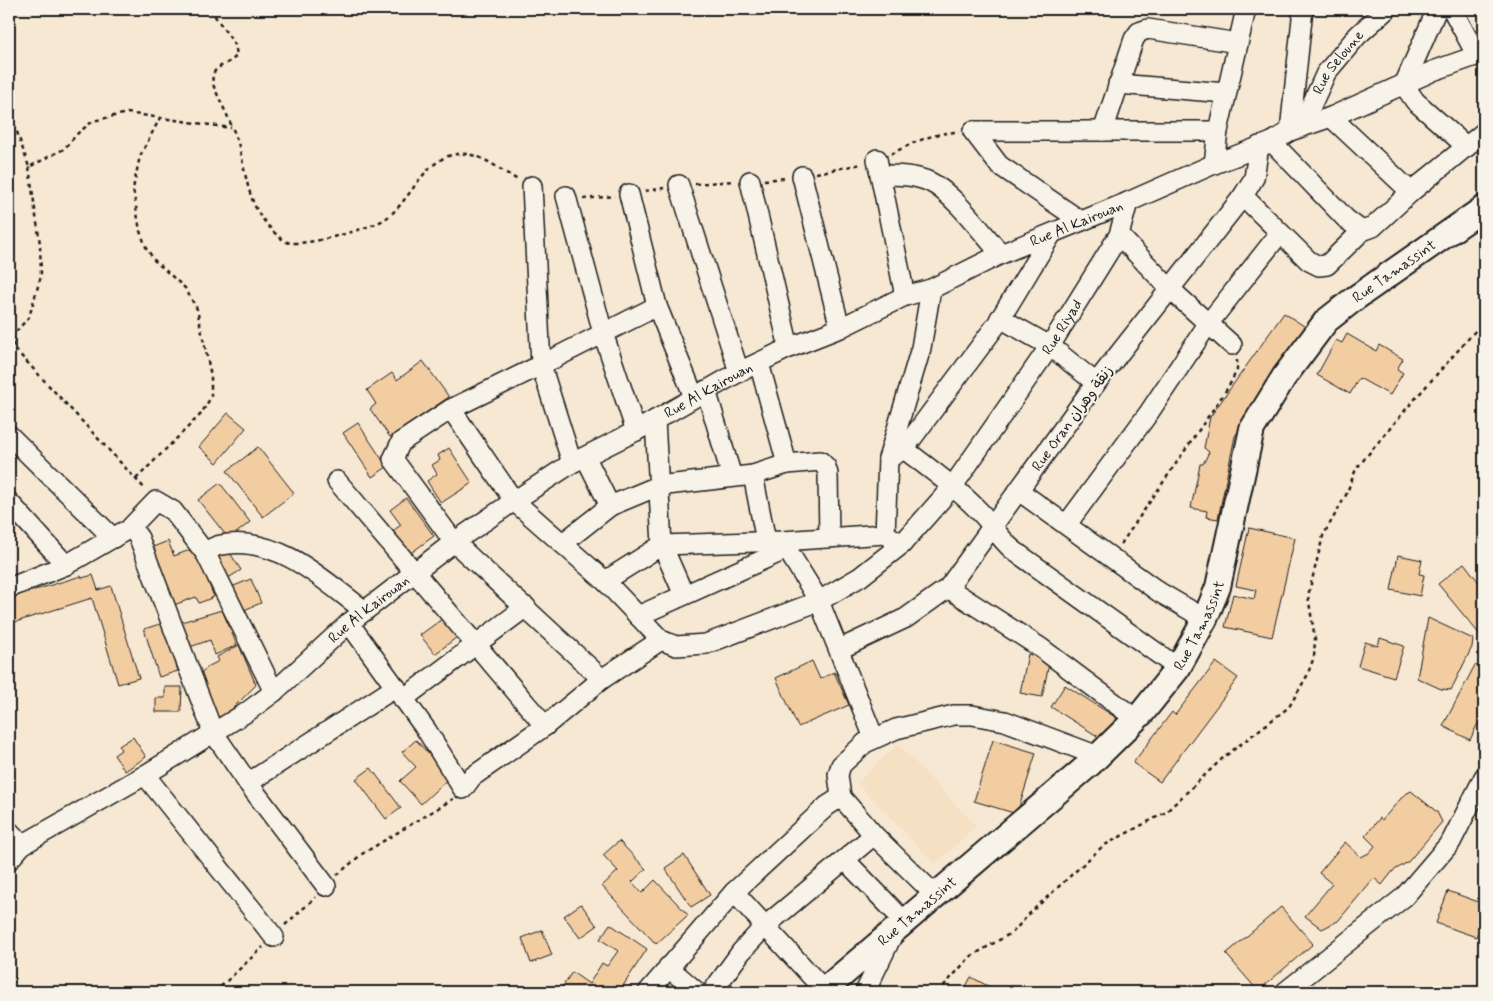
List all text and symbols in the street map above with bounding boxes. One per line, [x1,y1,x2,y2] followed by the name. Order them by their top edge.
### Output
[1309,25,1368,98] street label: Rue Seloune
[1027,196,1126,252] street label: Rue Al Kairouan
[1349,235,1441,308] street label: Rue Tamassint
[1038,296,1087,359] street label: Rue Riyad
[661,358,756,424] street label: Rue Al Kairouan
[1028,362,1118,476] street label: Rue Oran زنقة وهران
[324,571,414,648] street label: Rue Al Kairouan
[1169,579,1230,674] street label: Rue Tamassint
[874,872,962,951] street label: Rue Tamassint

